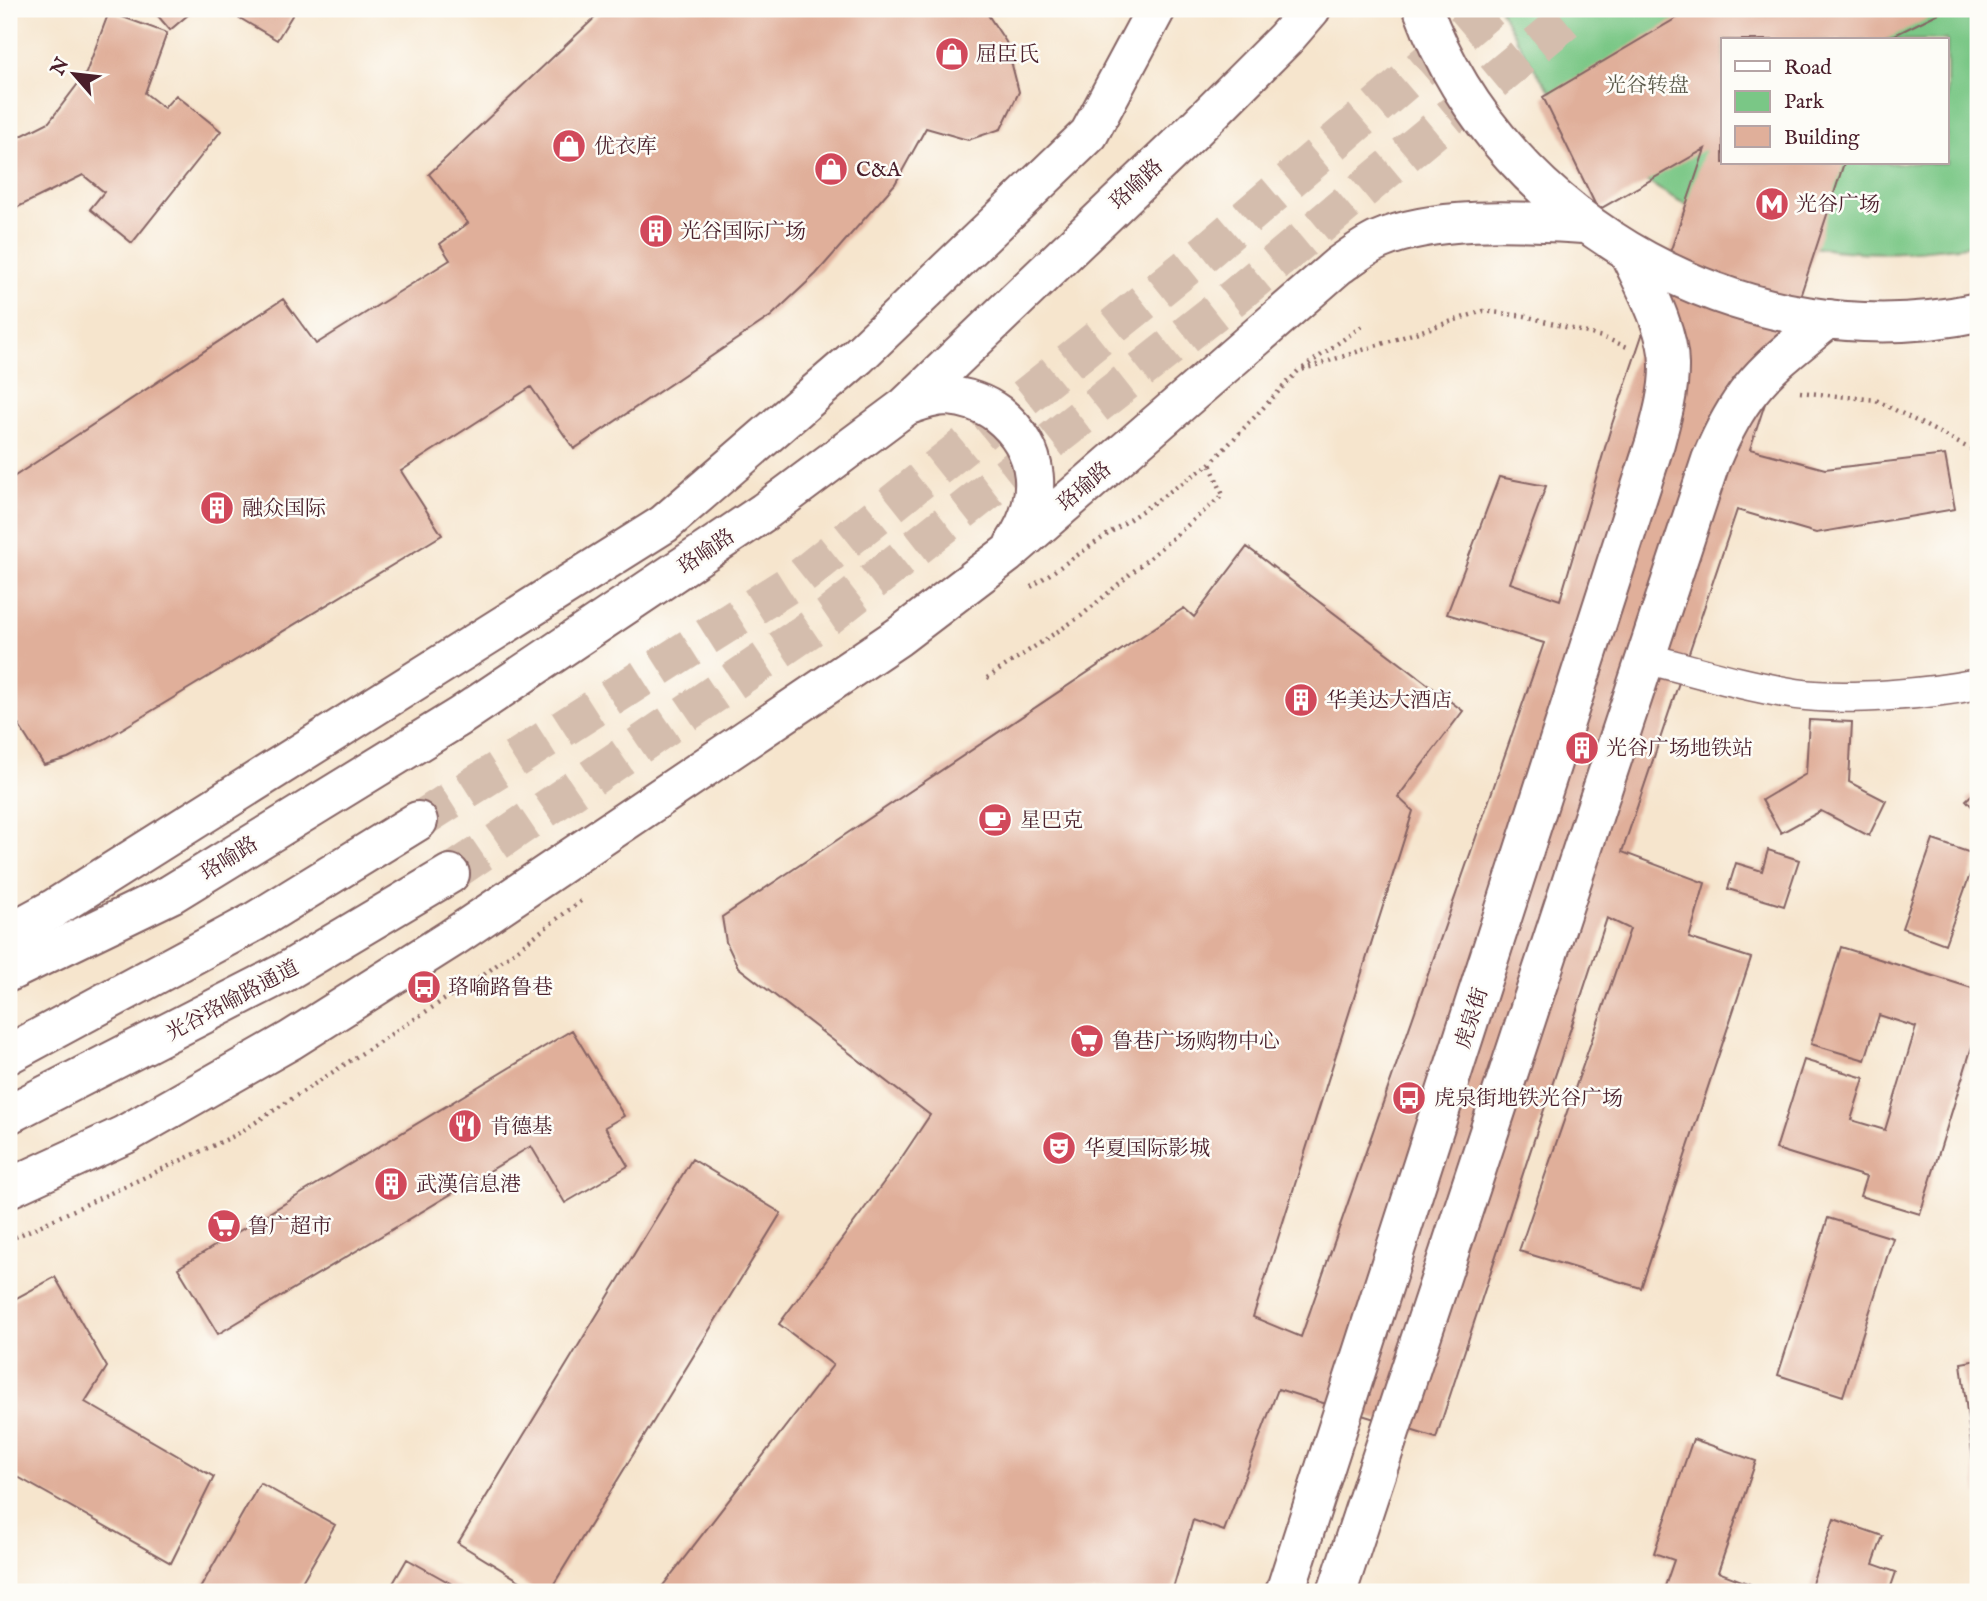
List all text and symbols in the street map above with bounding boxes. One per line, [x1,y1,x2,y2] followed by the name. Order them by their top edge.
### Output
[933,35,971,73] shop icon: 屈臣氏
[38,38,108,108] north arrow
[1721,38,1948,164] legend
[976,42,1039,69] place label: 屈臣氏
[46,54,75,81] text: N
[1784,55,1832,82] text: Road
[1605,73,1689,100] park label: 光谷转盘
[1784,89,1825,116] text: Park
[1784,125,1860,152] text: Building
[550,127,588,165] shop icon: 优衣库
[594,134,657,161] place label: 优衣库
[812,150,850,188] shop icon: C&A
[1105,154,1169,216] street label: 珞喻路
[856,157,902,184] place label: C&A
[1753,185,1791,223] metro station icon: 光谷广场
[1796,192,1880,219] place label: 光谷广场
[637,212,675,250] building icon: 光谷国际广场
[680,219,806,246] place label: 光谷国际广场
[1052,456,1118,518] street label: 珞瑜路
[198,489,236,527] building icon: 融众国际
[242,496,326,523] place label: 融众国际
[673,523,741,581] street label: 珞喻路
[1282,681,1320,719] building icon: 华美达大酒店
[1326,688,1452,715] place label: 华美达大酒店
[1563,729,1601,767] building icon: 光谷广场地铁站
[1606,736,1753,763] place label: 光谷广场地铁站
[976,801,1014,839] cafe icon: 星巴克
[1020,808,1083,835] place label: 星巴克
[196,831,264,887] street label: 珞喻路
[161,955,304,1048] street label: 光谷珞喻路通道
[405,968,443,1006] bus stop icon: 珞喻路鲁巷
[448,975,553,1002] place label: 珞喻路鲁巷
[1450,984,1495,1053] street label: 虎泉街
[1068,1022,1106,1060] supermarket icon: 鲁巷广场购物中心
[1112,1029,1280,1056] place label: 鲁巷广场购物中心
[1390,1079,1428,1117] bus stop icon: 虎泉街地铁光谷广场
[1434,1086,1623,1113] place label: 虎泉街地铁光谷广场
[446,1107,484,1145] restaurant icon: 肯德基
[490,1114,553,1141] place label: 肯德基
[1040,1129,1078,1167] theatre icon: 华夏国际影城
[1084,1136,1210,1163] place label: 华夏国际影城
[372,1165,410,1203] building icon: 武漢信息港
[416,1172,521,1199] place label: 武漢信息港
[205,1207,243,1245] supermarket icon: 鲁广超市
[248,1214,332,1241] place label: 鲁广超市

